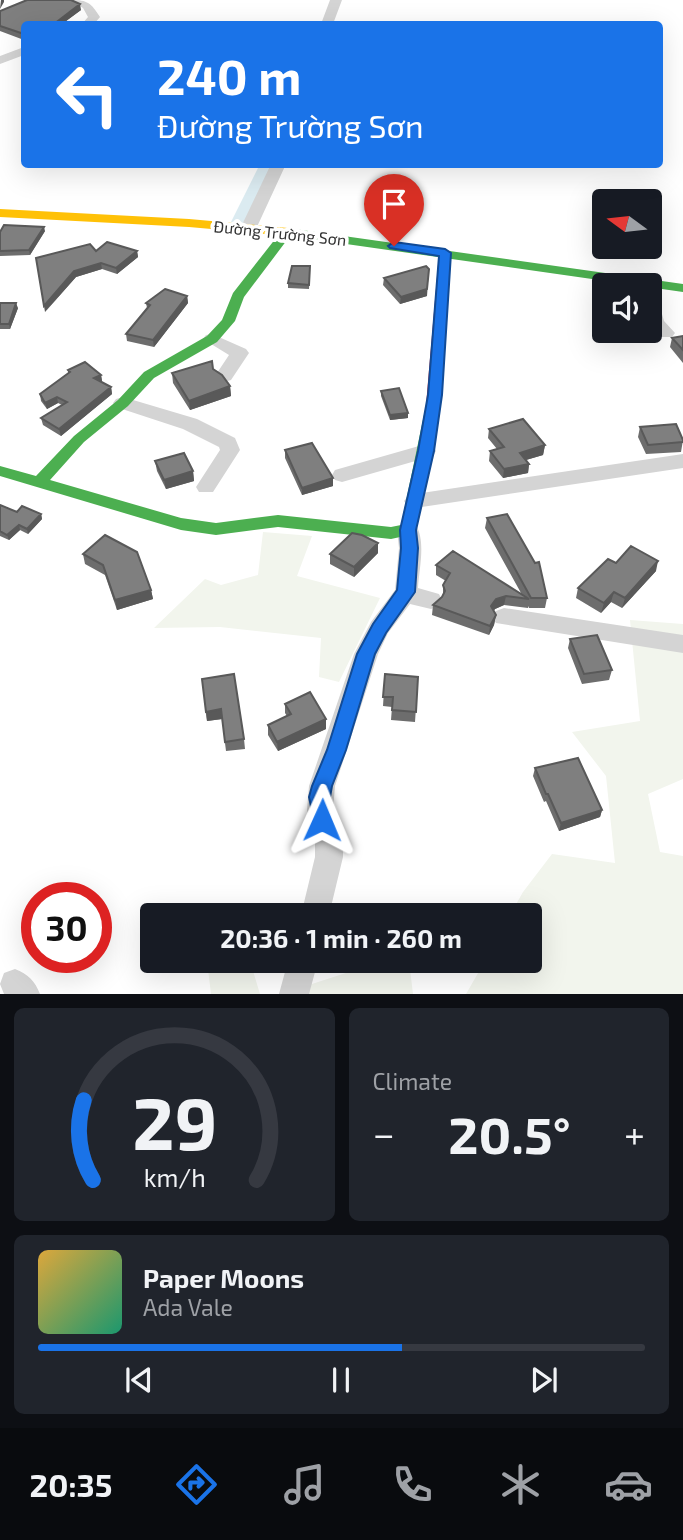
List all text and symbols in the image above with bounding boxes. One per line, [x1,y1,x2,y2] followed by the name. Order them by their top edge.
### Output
[157,46,301,105] text: 240 m
[42,49,133,140] icon: left
[157,106,424,144] text: Đường Trường Sơn
[364,174,424,246] pin
[375,185,413,223] icon: arrive
[592,189,662,259] north arrow
[592,189,662,343] map controls
[213,216,347,249] street label: Đường Trường Sơn
[592,273,662,343] button: sound
[285,783,359,857] position arrow
[21,882,112,973] speed limit sign: 30
[220,922,462,953] text: 20:36 · 1 min · 260 m
[373,1067,452,1095] text: Climate
[132,1078,217,1166] text: 29
[448,1102,571,1164] text: 20.5°
[373,1110,395,1156] text: −
[624,1110,645,1156] text: +
[143,1162,205,1192] text: km/h
[143,1262,304,1293] text: Paper Moons
[143,1293,233,1321] text: Ada Vale
[120,1361,158,1399] icon: previous
[322,1361,360,1399] icon: pause
[525,1361,563,1399] icon: next
[172,1460,221,1509] icon: directions
[280,1460,329,1509] icon: music
[388,1460,437,1509] icon: phone
[496,1460,545,1509] icon: climate
[604,1460,653,1509] icon: car
[30,1465,112,1503] text: 20:35

